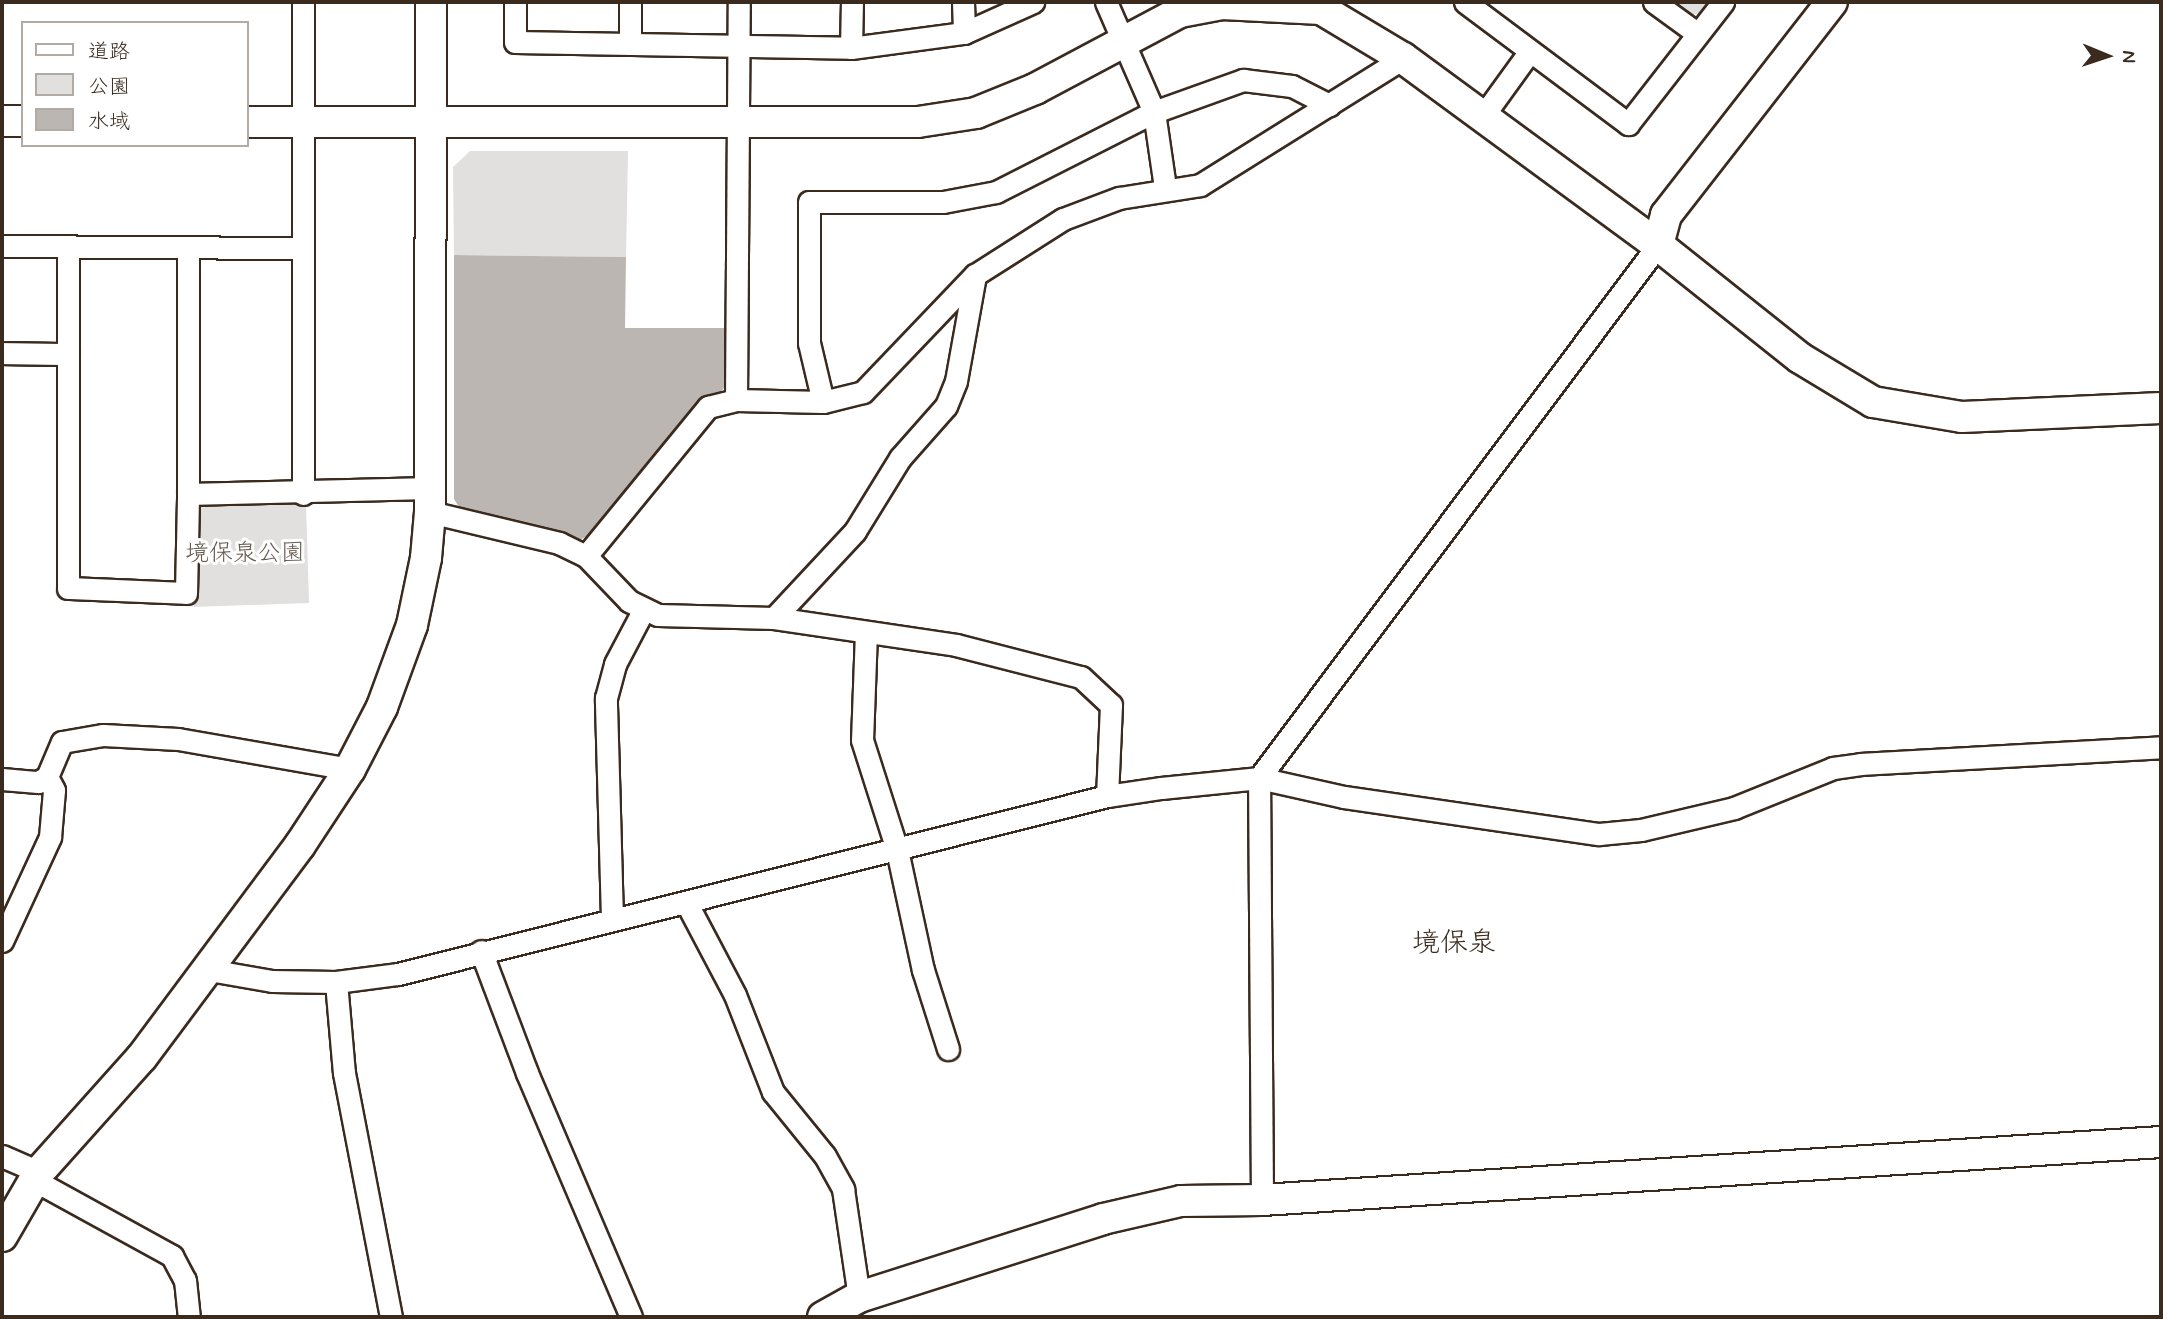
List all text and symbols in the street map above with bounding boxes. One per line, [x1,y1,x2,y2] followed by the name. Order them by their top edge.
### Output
[21,21,248,147] legend
[2072,21,2142,91] north arrow
[88,38,130,66] text: 道路
[2116,50,2141,64] text: N
[88,73,130,101] text: 公園
[88,108,130,136] text: 水域
[185,540,305,568] park label: 境保泉公園
[1412,927,1496,961] district label: 境保泉

